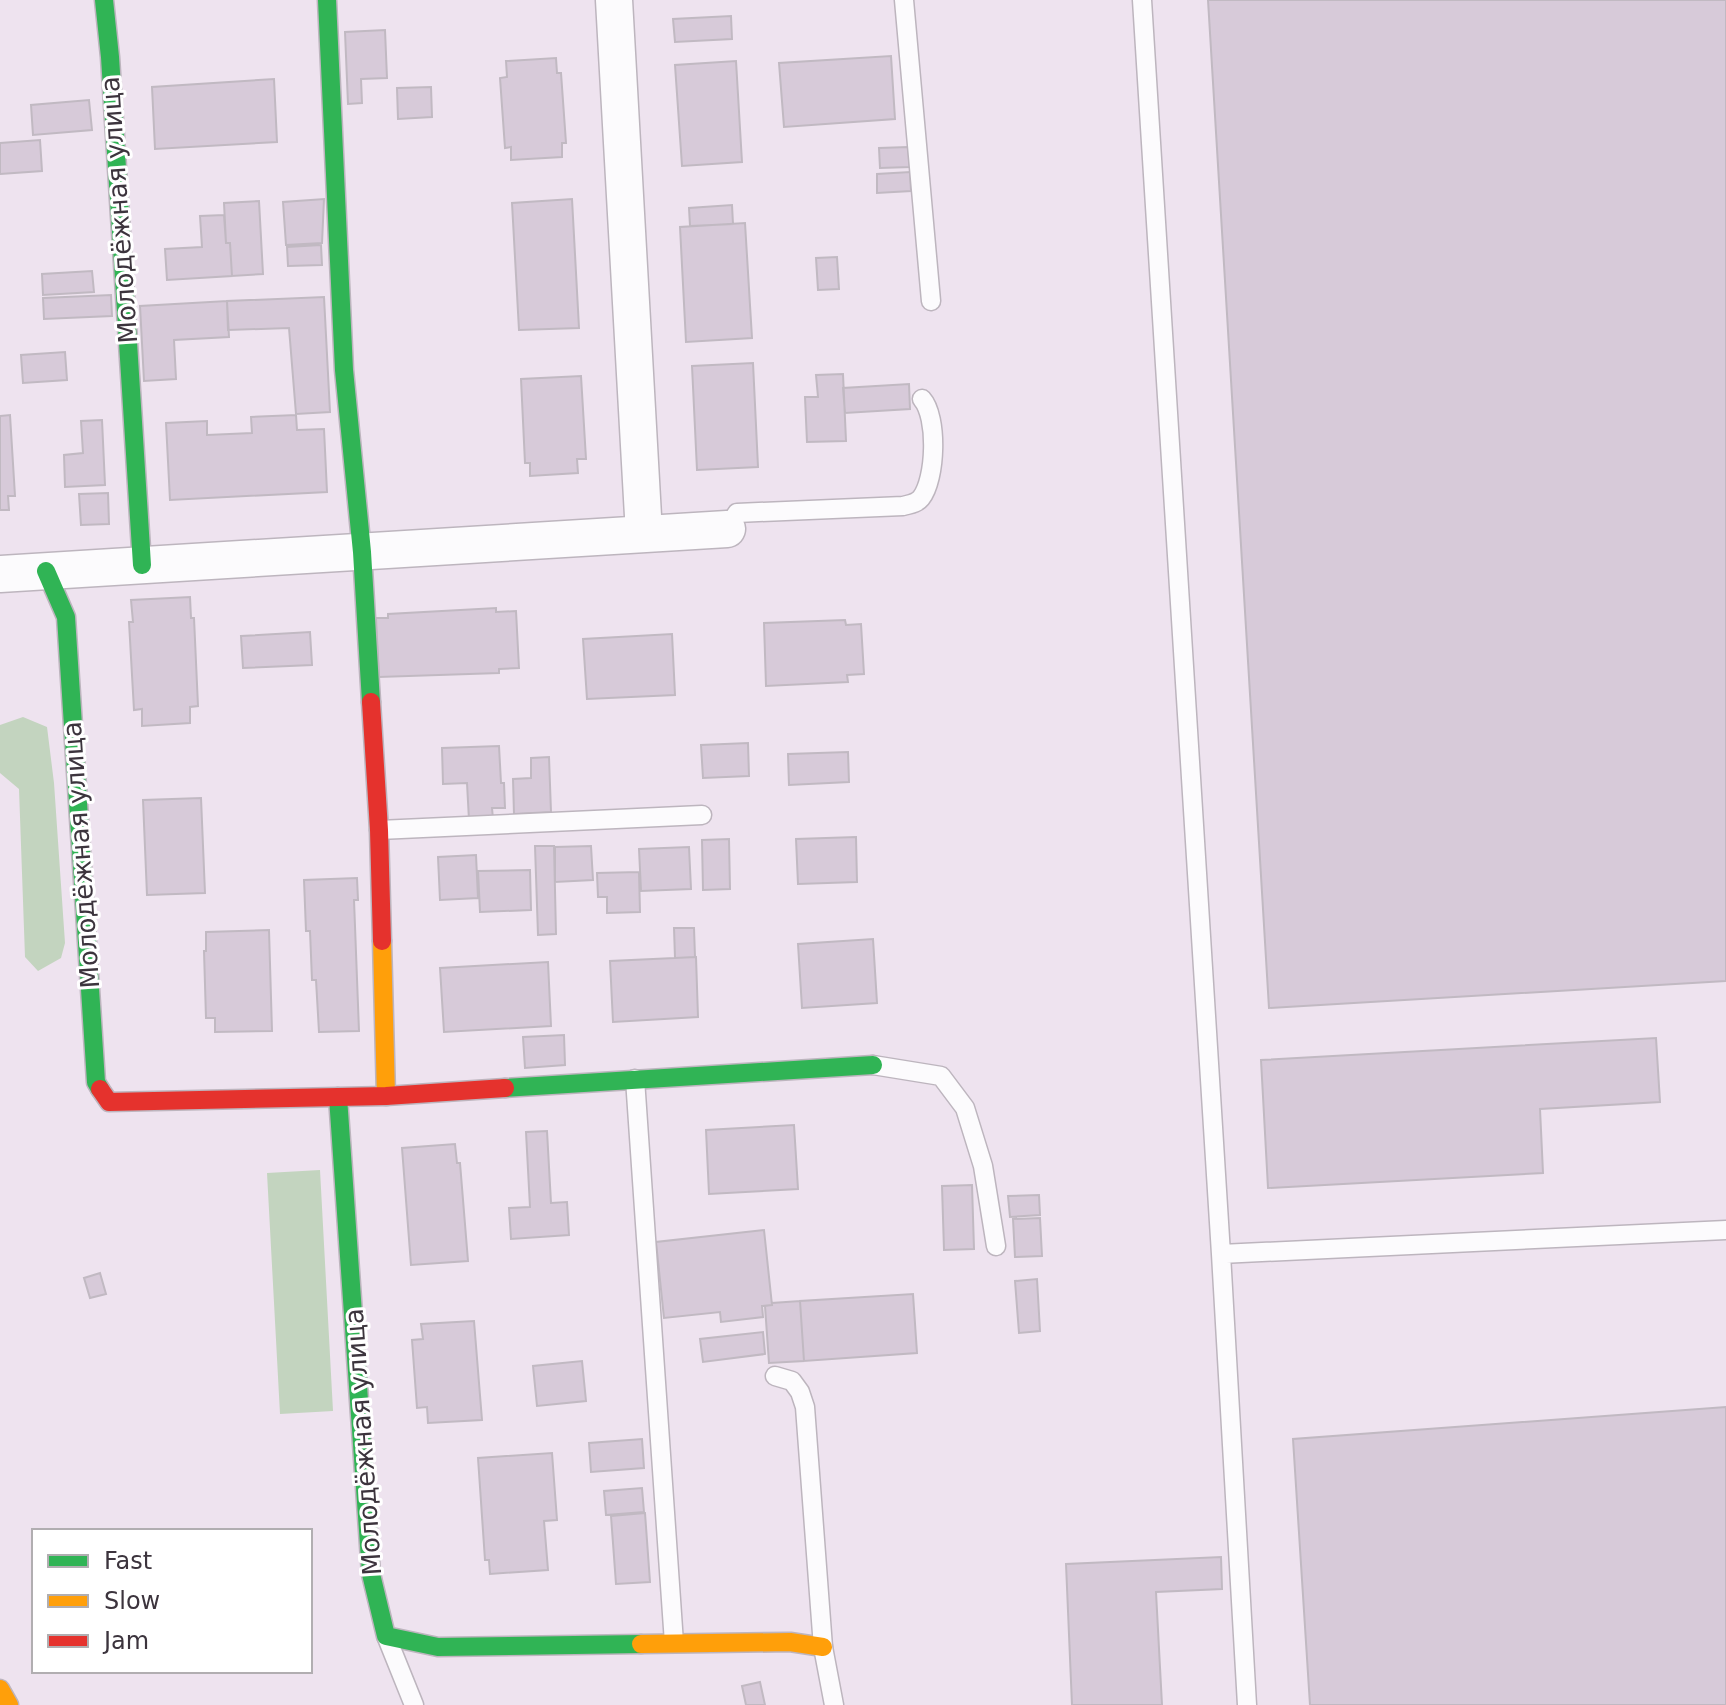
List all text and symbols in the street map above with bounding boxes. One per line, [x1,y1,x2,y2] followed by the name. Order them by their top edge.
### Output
[95,75,143,345] street label: Молодёжная улица
[57,720,105,990] street label: Молодёжная улица
[339,1307,387,1577] street label: Молодёжная улица
[32,1529,312,1673] legend
[104,1547,152,1575] text: Fast
[104,1587,160,1615] text: Slow
[102,1627,149,1655] text: Jam

